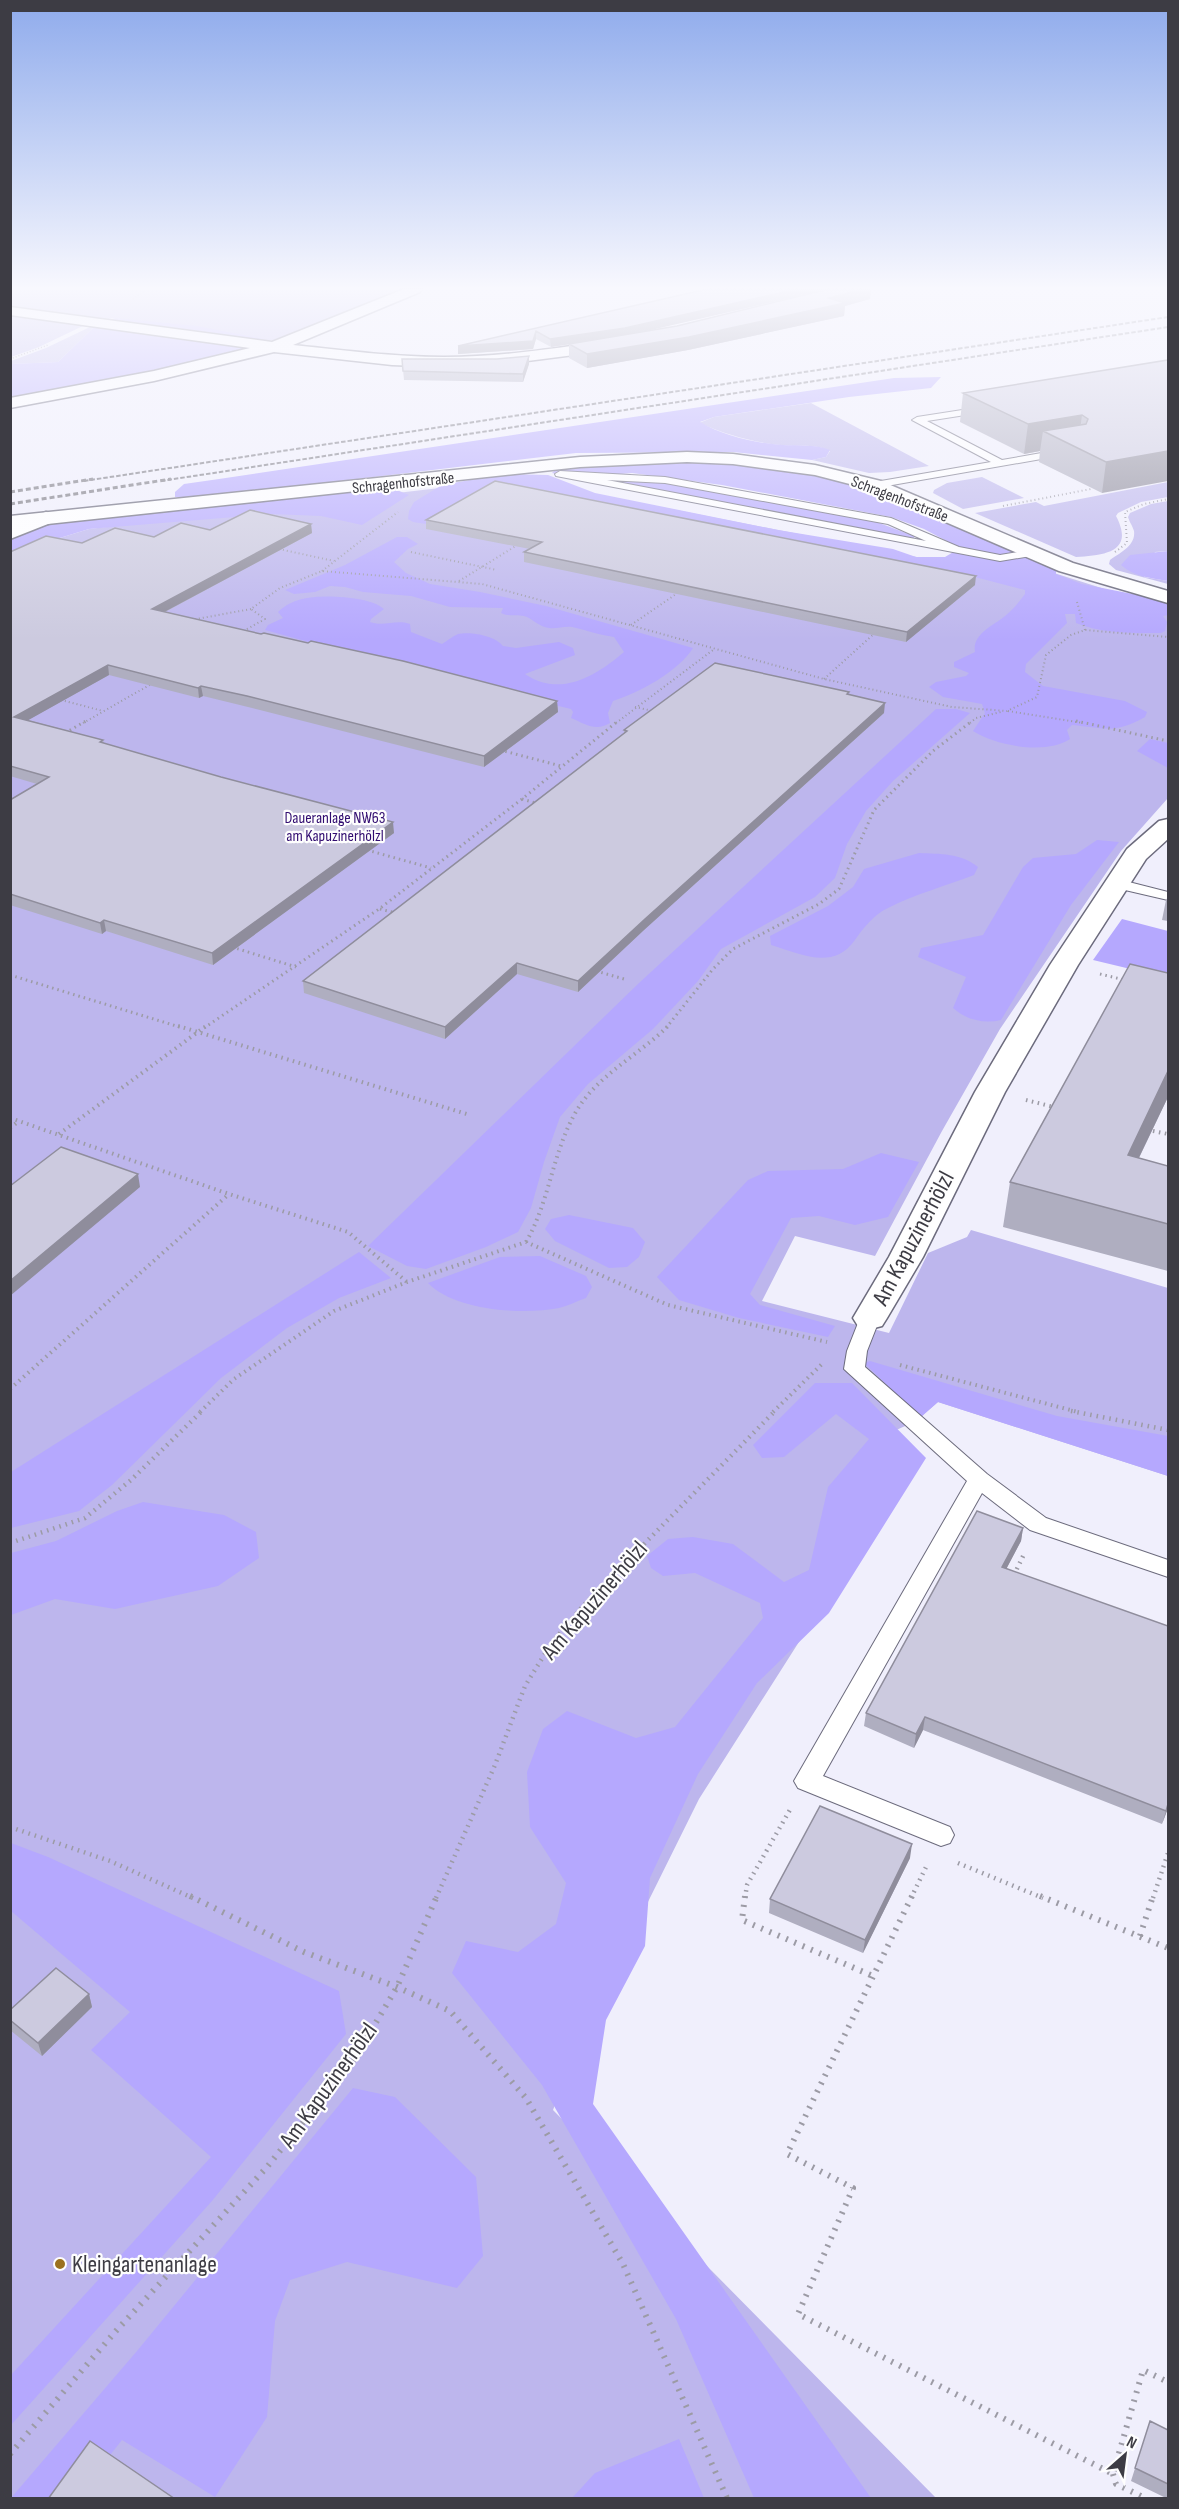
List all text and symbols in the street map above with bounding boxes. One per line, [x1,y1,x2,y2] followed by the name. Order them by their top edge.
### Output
[351,469,455,498] street label: Schragenhofstraße
[848,472,951,527] street label: Schragenhofstraße
[285,809,385,846] park label: Daueranlage NW63 am Kapuzinerhölzl
[866,1166,961,1311] street label: Am Kapuzinerhölzl
[534,1535,654,1666] street label: Am Kapuzinerhölzl
[273,2017,384,2154] street label: Am Kapuzinerhölzl
[72,2250,217,2279] place label: Kleingartenanlage
[53,2257,67,2271] marker: Kleingartenanlage
[1095,2425,1155,2485] north arrow
[1123,2433,1140,2453] text: N

